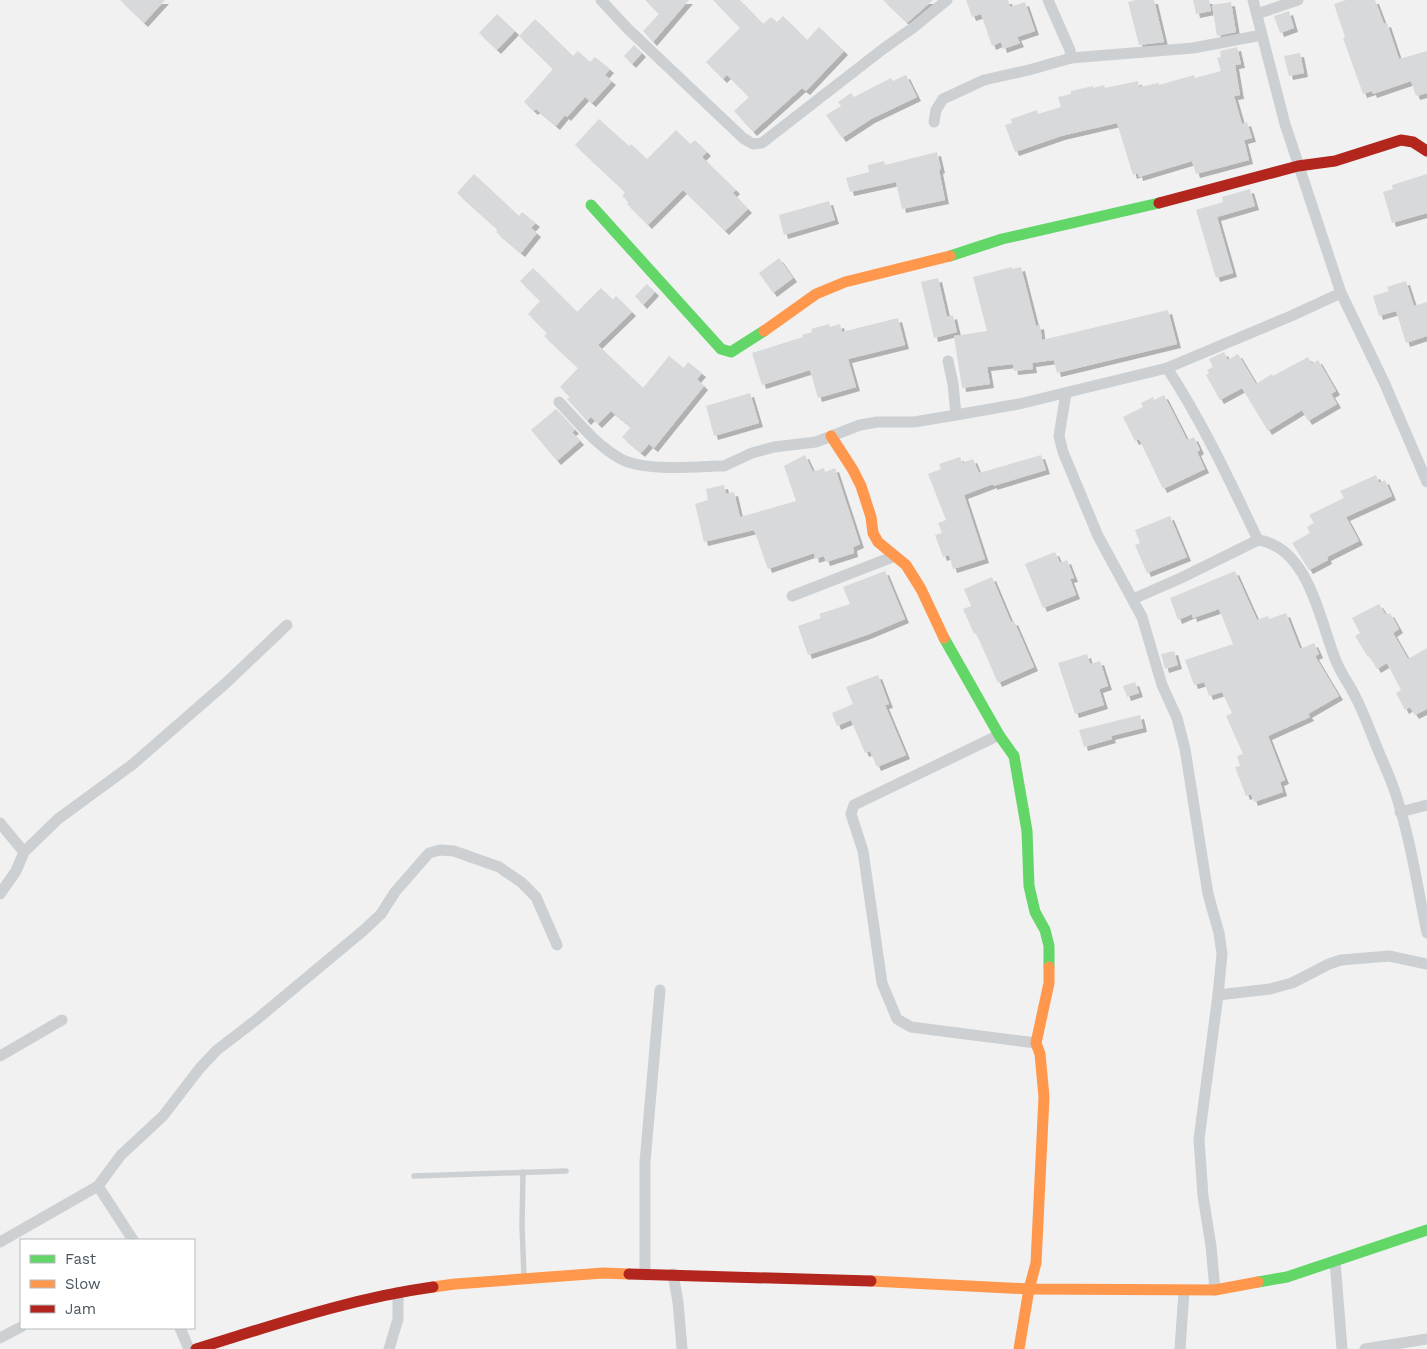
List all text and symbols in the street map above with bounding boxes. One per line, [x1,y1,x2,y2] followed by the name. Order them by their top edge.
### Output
[20,1239,195,1329] legend
[65,1250,97,1268] text: Fast
[65,1275,101,1293] text: Slow
[65,1300,96,1318] text: Jam

